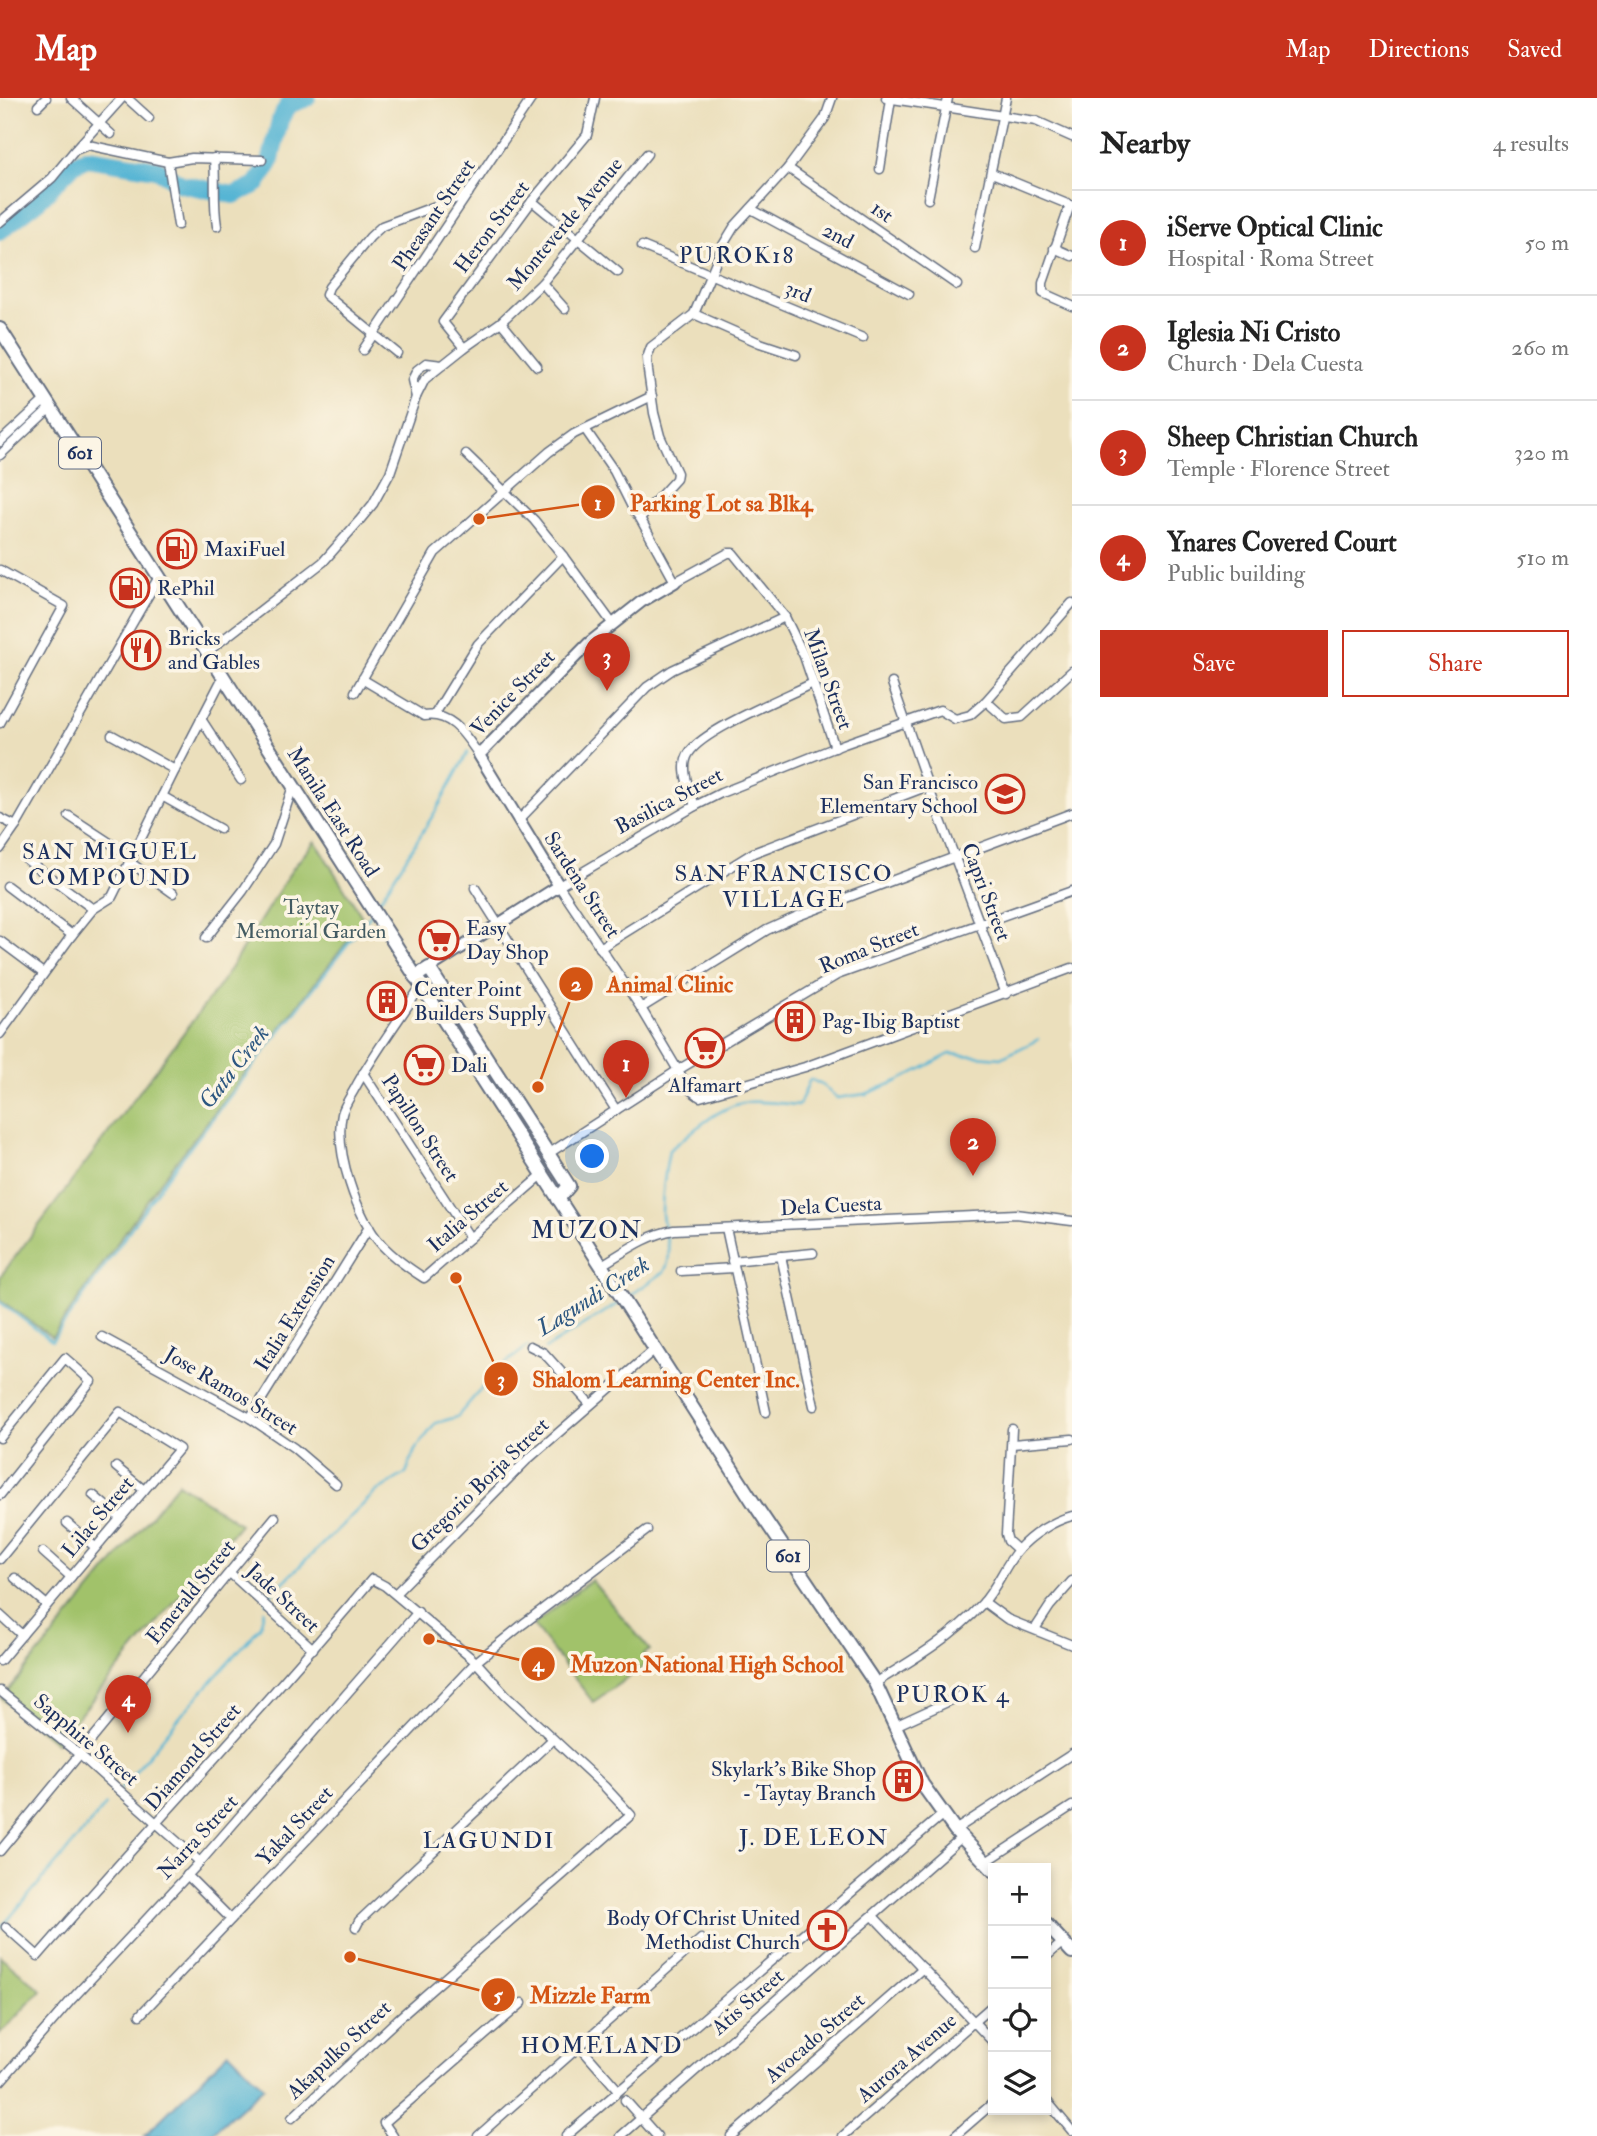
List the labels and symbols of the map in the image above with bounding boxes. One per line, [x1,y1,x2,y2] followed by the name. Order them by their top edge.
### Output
[501,152,629,296] street label: Monteverde Avenue
[387,154,481,276] street label: Pheasant Street
[448,175,536,279] street label: Heron Street
[865,195,899,229] street label: 1st
[818,217,859,256] street label: 2nd
[679,241,795,270] district label: PUROK18
[781,274,816,310] street label: 3rd
[59,438,101,468] road number: 601
[580,480,826,524] callout: Parking Lot sa Blk4
[630,489,814,519] text: Parking Lot sa Blk4
[594,490,602,517] text: 1
[156,528,198,570] fuel station icon: MaxiFuel
[204,536,286,563] place label: MaxiFuel
[109,567,151,609] fuel station icon: RePhil
[157,575,215,602] place label: RePhil
[168,625,260,676] place label: Bricks and Gables
[797,625,859,733] street label: Milan Street
[120,629,162,671] restaurant icon: Bricks and Gables
[584,633,630,691] pin: 3
[465,644,561,742] street label: Venice Street
[281,742,385,883] street label: Manila East Road
[610,761,728,841] street label: Basilica Street
[820,769,979,820] place label: San Francisco Elementary School
[984,773,1026,815] school or university icon: San Francisco Elementary School
[538,827,627,944] street label: Sardena Street
[22,837,198,892] district label: SAN MIGUEL COMPOUND
[955,839,1017,945] street label: Capri Street
[674,859,894,914] district label: SAN FRANCISCO VILLAGE
[236,894,387,945] park label: Taytay Memorial Garden
[466,915,549,966] place label: Easy Day Shop
[815,916,923,980] street label: Roma Street
[418,919,460,961] supermarket icon: Easy Day Shop
[558,962,748,1006] callout: Animal Clinic
[606,970,734,999] text: Animal Clinic
[571,971,582,998] text: 2
[414,976,547,1027] place label: Center Point Builders Supply
[366,980,408,1022] building icon: Center Point Builders Supply
[774,1000,816,1042] building icon: Pag-Ibig Baptist
[822,1008,960,1035] place label: Pag-Ibig Baptist
[192,1019,276,1115] water label: Gata Creek
[684,1027,726,1069] supermarket icon: Alfamart
[603,1040,649,1098] pin: 1
[403,1044,445,1086] supermarket icon: Dali
[451,1052,488,1079] place label: Dali
[375,1069,465,1187] street label: Papillon Street
[667,1072,742,1099] place label: Alfamart
[950,1118,996,1176] pin: 2
[575,1139,609,1173] your location
[422,1173,514,1258] street label: Italia Street
[779,1190,883,1222] street label: Dela Cuesta
[531,1215,643,1246] district label: MUZON
[249,1250,342,1376] street label: Italia Extension
[530,1250,655,1343] water label: Lagundi Creek
[159,1340,303,1442] street label: Jose Ramos Street
[483,1357,814,1401] callout: Shalom Learning Center Inc.
[532,1365,800,1395] text: Shalom Learning Center Inc.
[497,1366,505,1393] text: 3
[405,1412,555,1558] street label: Gregorio Borja Street
[56,1471,140,1563] street label: Lilac Street
[140,1534,242,1650] street label: Emerald Street
[767,1540,809,1572] road number: 601
[240,1556,326,1639] street label: Jade Street
[521,1642,858,1686] callout: Muzon National High School
[569,1650,845,1680] text: Muzon National High School
[531,1651,545,1678] text: 4
[105,1675,151,1733] pin: 4
[896,1680,1010,1709] district label: PUROK 4
[28,1688,144,1792] street label: Sapphire Street
[139,1698,247,1816] street label: Diamond Street
[711,1756,876,1807] place label: Skylark's Bike Shop - Taytay Branch
[882,1760,924,1802] building icon: Skylark's Bike Shop - Taytay Branch
[251,1780,339,1872] street label: Yakal Street
[152,1789,244,1885] street label: Narra Street
[738,1823,889,1852] district label: J. DE LEON
[423,1826,555,1855] district label: LAGUNDI
[606,1905,801,1956] place label: Body Of Christ United Methodist Church
[806,1909,848,1951] church icon: Body Of Christ United Methodist Church
[705,1963,790,2042] street label: Atis Street
[480,1973,664,2017] callout: Mizzle Farm
[529,1981,650,2010] text: Mizzle Farm
[493,1982,503,2009] text: 5
[758,1987,871,2090] street label: Avocado Street
[280,1994,397,2106] street label: Akapulko Street
[851,2007,963,2109] street label: Aurora Avenue
[520,2031,684,2060] district label: HOMELAND

